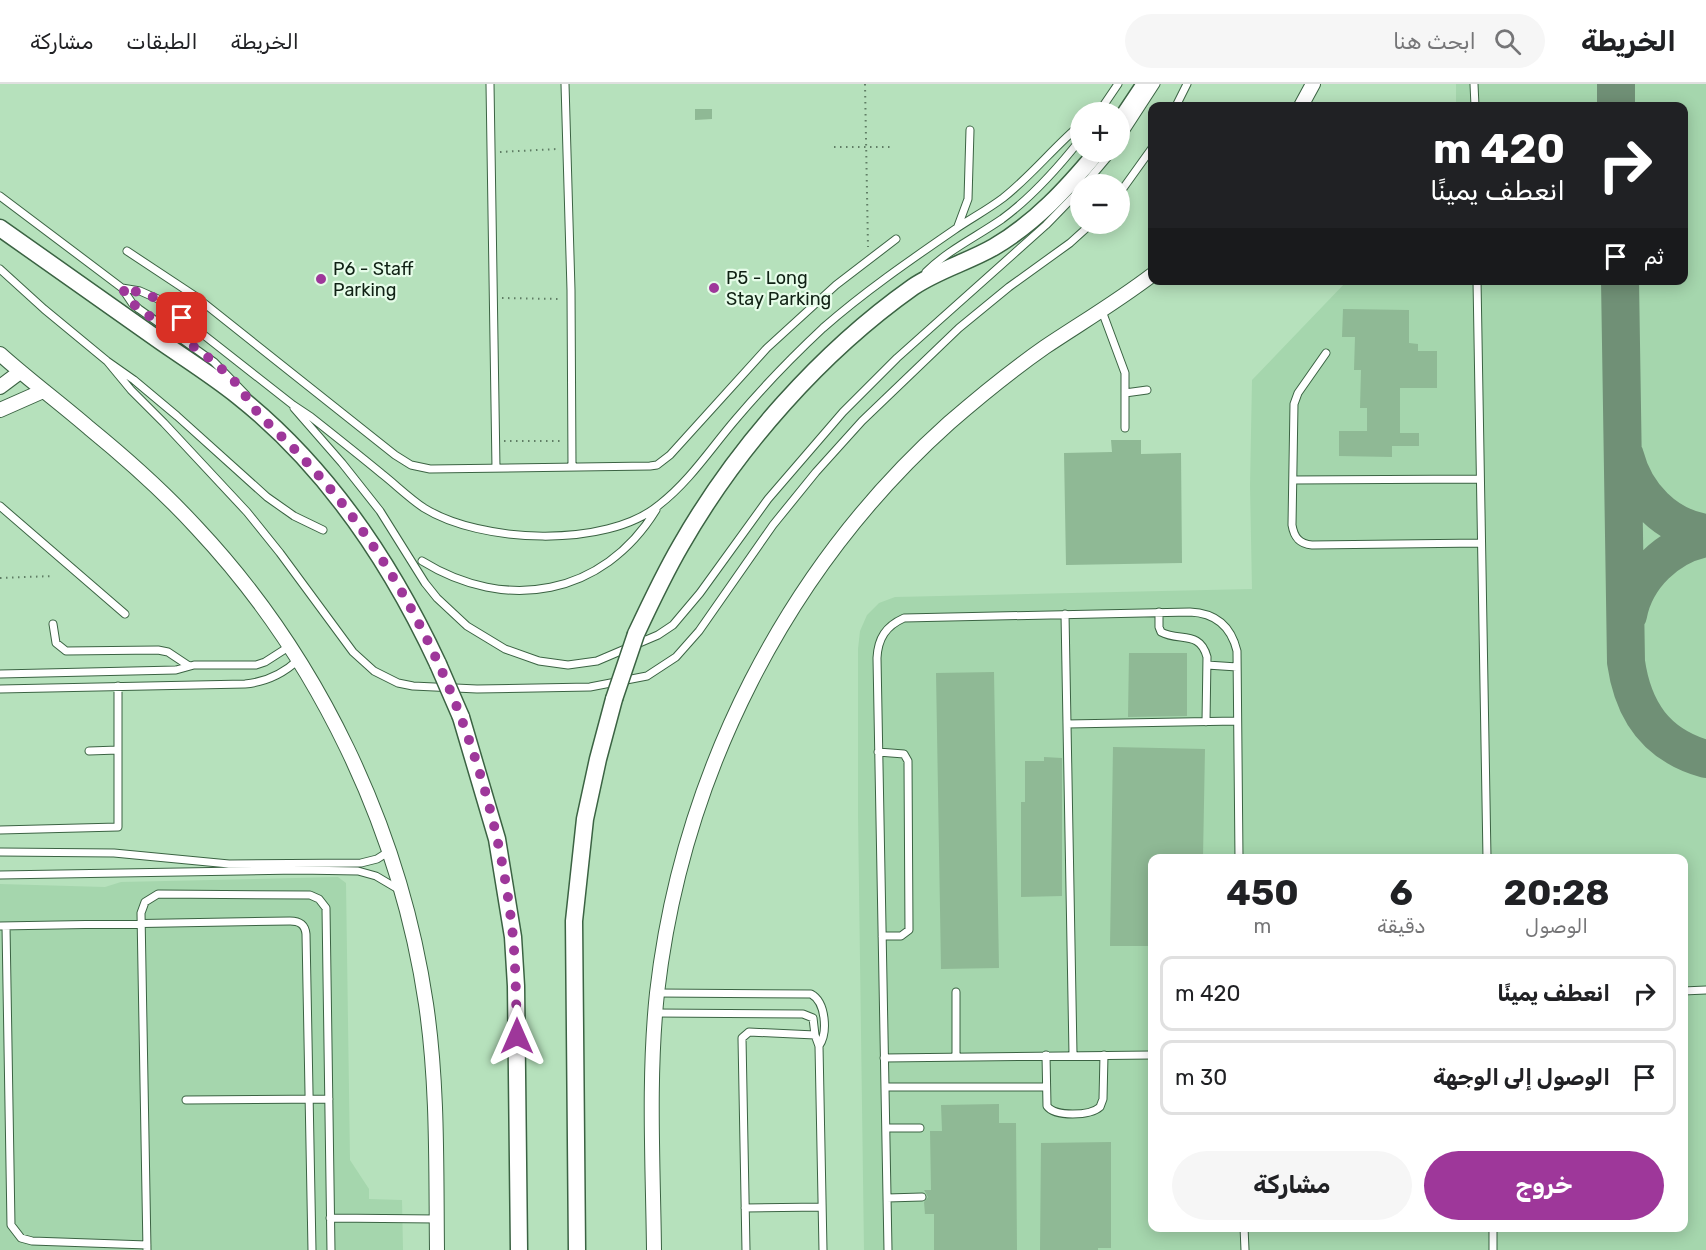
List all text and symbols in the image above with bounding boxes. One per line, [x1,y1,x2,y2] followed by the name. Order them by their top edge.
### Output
[1125,14,1545,68] search box
[1491,25,1524,58] icon: search
[1581,25,1676,58] text: الخريطة
[1393,28,1476,55] text: ابحث هنا
[30,29,93,54] text: مشاركة
[126,29,198,54] text: الطبقات
[231,29,299,54] text: الخريطة
[1070,102,1130,234] map controls
[1070,102,1130,162] button: +
[1433,124,1565,174] text: 420 m
[1586,126,1664,204] icon: right
[1070,174,1130,234] button: −
[1430,175,1565,207] text: انعطف يمينًا
[1599,240,1632,273] icon: arrive
[1644,243,1664,270] text: ثم
[333,258,414,301] place label: P6 - Staff Parking
[726,267,831,310] place label: P5 - Long Stay Parking
[314,272,328,286] marker: P6 - Staff Parking
[707,281,721,295] marker: P5 - Long Stay Parking
[156,292,207,343] pin
[165,301,198,334] icon: arrive
[1226,871,1299,914] text: 450
[1389,871,1413,914] text: 6
[1504,871,1610,914] text: 20:28
[1254,914,1271,938] text: m
[1377,914,1425,938] text: دقيقة
[1525,914,1588,938] text: الوصول
[1628,977,1661,1010] icon: right
[1175,980,1241,1007] text: 420 m
[1497,980,1610,1007] text: انعطف يمينًا
[485,1004,549,1068] position arrow
[1628,1061,1661,1094] icon: arrive
[1175,1064,1227,1091] text: 30 m
[1433,1064,1610,1091] text: الوصول إلى الوجهة
[1172,1151,1412,1220] button: مشاركة
[1424,1151,1664,1220] button: خروج

